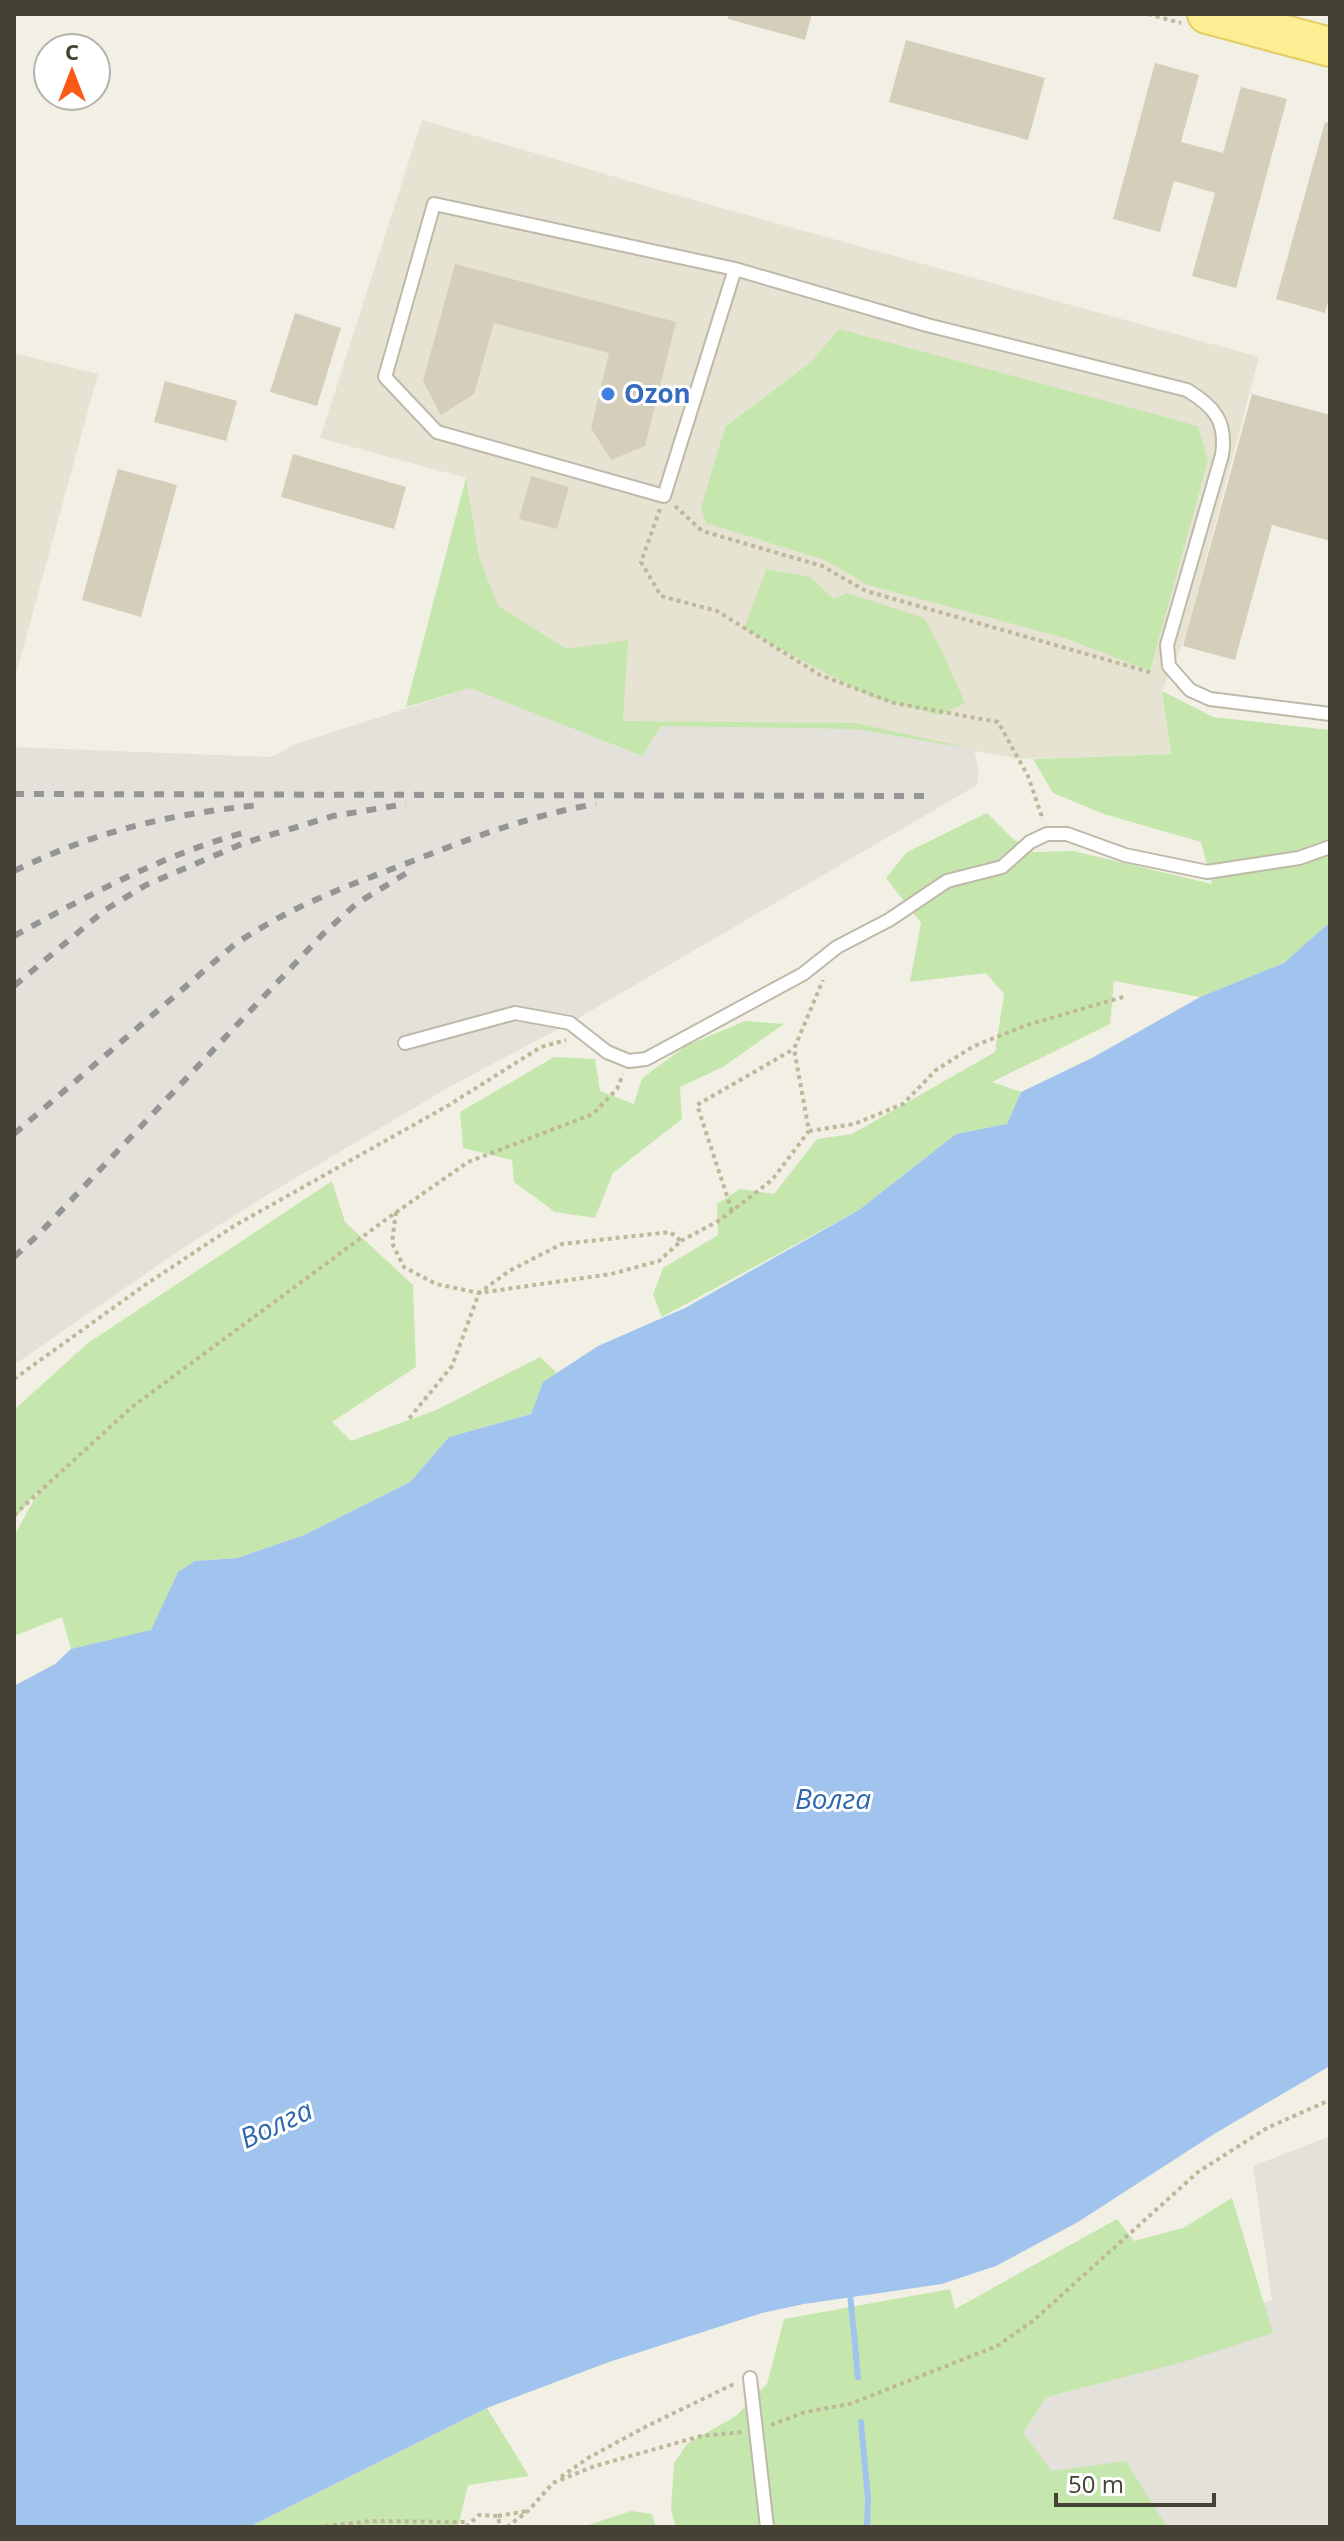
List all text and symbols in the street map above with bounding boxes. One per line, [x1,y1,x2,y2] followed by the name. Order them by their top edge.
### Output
[32,32,112,112] north arrow
[65,36,79,66] text: С
[624,375,691,411] place label: Ozon
[599,385,617,403] marker: Ozon
[795,1779,871,1817] water label: Волга
[233,2090,318,2156] water label: Волга
[1056,2457,1214,2507] scale bar
[1068,2467,1124,2500] text: 50 m

